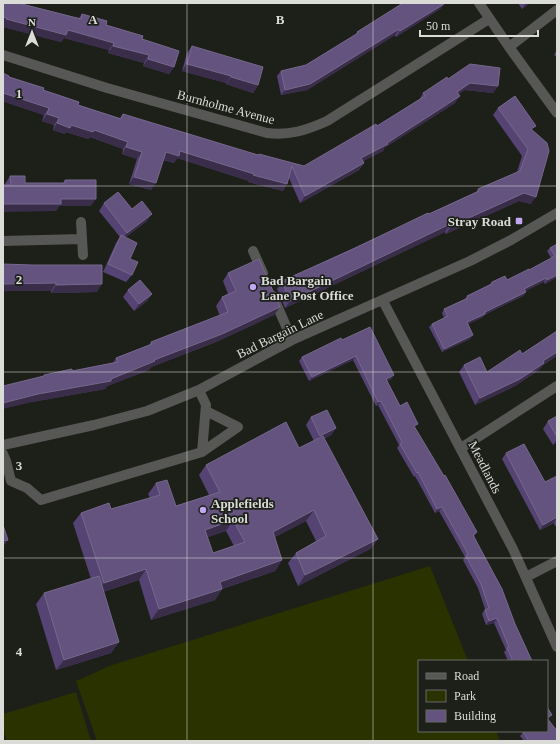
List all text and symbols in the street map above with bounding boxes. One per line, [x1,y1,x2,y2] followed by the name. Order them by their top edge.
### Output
[12,12,52,52] north arrow
[88,12,98,27] text: A
[276,12,285,27] text: B
[420,12,538,38] scale bar
[28,16,36,28] text: N
[426,19,451,33] text: 50 m
[16,86,22,101] text: 1
[176,87,277,127] street label: Burnholme Avenue
[448,214,512,229] place label: Stray Road
[514,216,524,226] marker: Stray Road
[16,272,22,287] text: 2
[261,273,354,303] place label: Bad Bargain Lane Post Office
[248,282,258,292] marker: Bad Bargain Lane Post Office
[234,306,326,361] street label: Bad Bargain Lane
[465,438,505,496] street label: Meadlands
[16,458,23,473] text: 3
[211,496,274,526] place label: Applefields School
[198,505,208,515] marker: Applefields School
[16,644,23,659] text: 4
[418,660,548,732] legend
[454,669,479,683] text: Road
[454,689,476,703] text: Park
[454,709,496,723] text: Building

